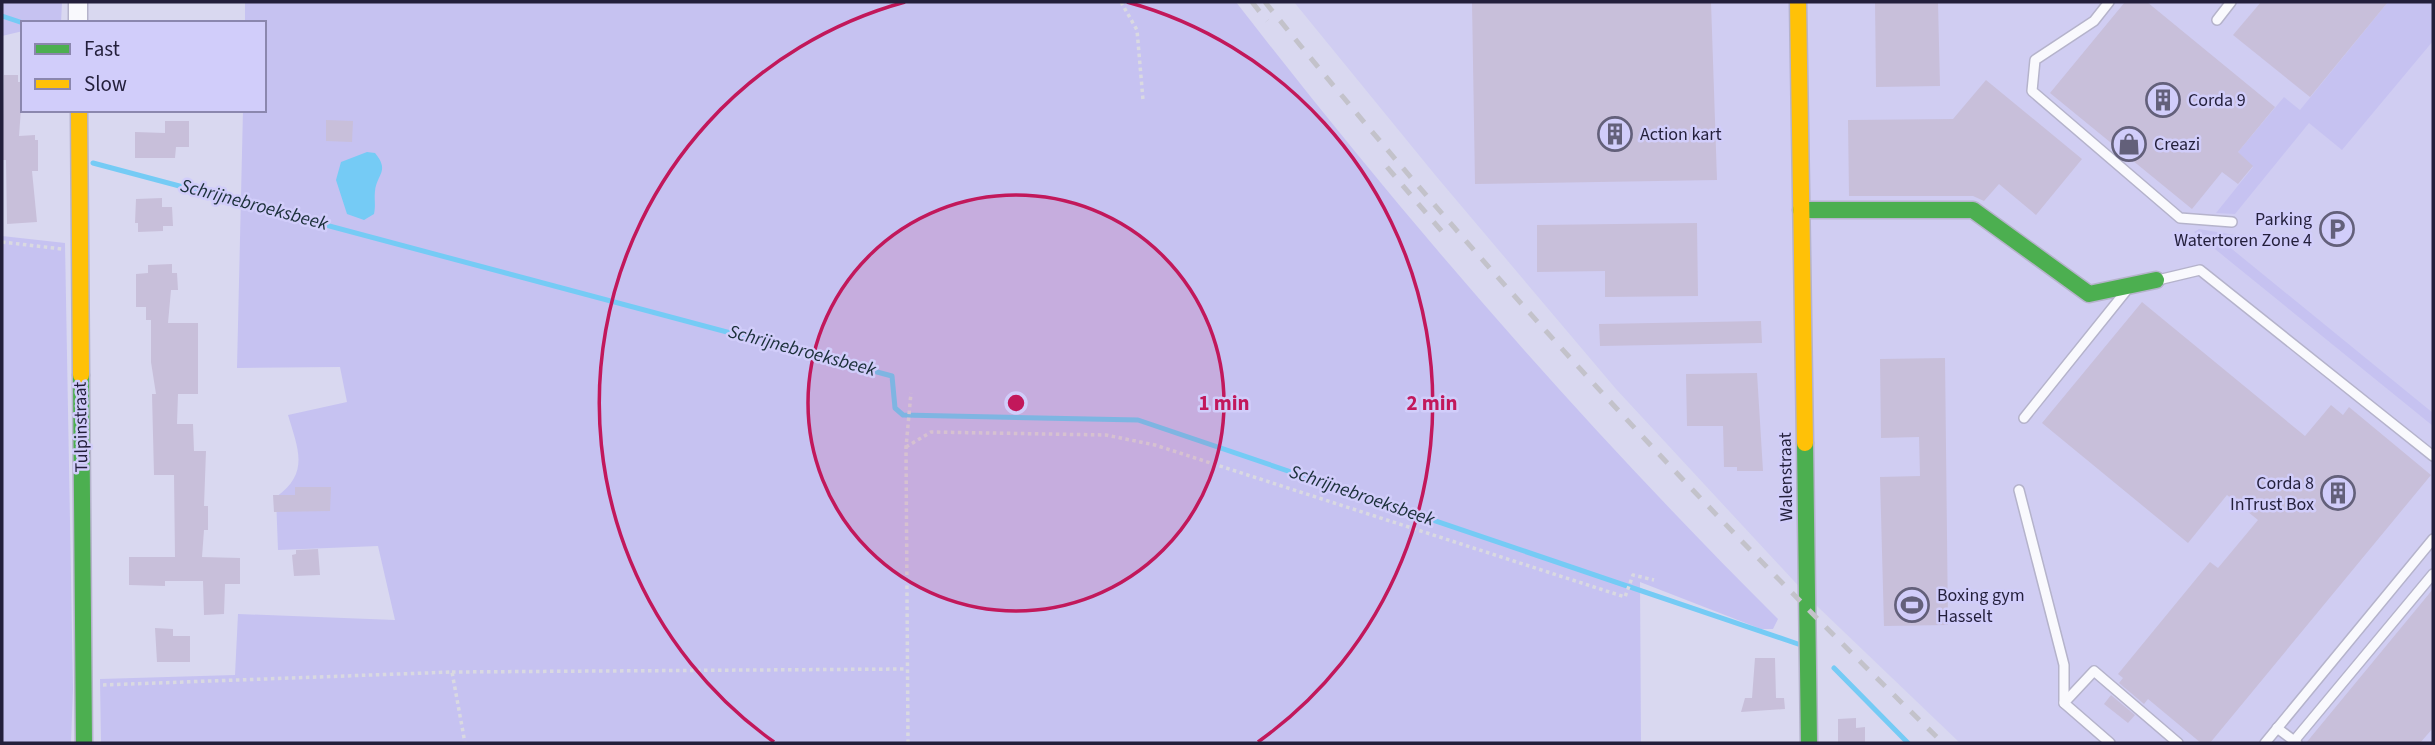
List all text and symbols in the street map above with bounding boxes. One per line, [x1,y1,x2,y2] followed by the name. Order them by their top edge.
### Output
[21,21,266,112] legend
[84,34,120,64] text: Fast
[84,69,127,99] text: Slow
[2144,81,2182,119] building icon: Corda 9
[2188,88,2246,113] place label: Corda 9
[1596,115,1634,153] building icon: Action kart
[1640,122,1722,147] place label: Action kart
[2110,125,2148,163] shop icon: Creazi
[2154,132,2200,157] place label: Creazi
[177,172,332,238] water label: Schrijnebroeksbeek
[2174,207,2312,253] place label: Parking Watertoren Zone 4
[2318,210,2356,248] parking icon: Parking Watertoren Zone 4
[725,318,880,384] water label: Schrijnebroeksbeek
[68,382,94,472] street label: Tulpinstraat
[1198,388,1250,418] text: 1 min
[1406,388,1458,418] text: 2 min
[1004,391,1028,415] centre of rings
[1773,432,1799,522] street label: Walenstraat
[1286,458,1439,534] water label: Schrijnebroeksbeek
[2230,471,2314,517] place label: Corda 8 InTrust Box
[2319,474,2357,512] building icon: Corda 8 InTrust Box
[1937,583,2025,629] place label: Boxing gym Hasselt
[1893,586,1931,624] sports icon: Boxing gym Hasselt

